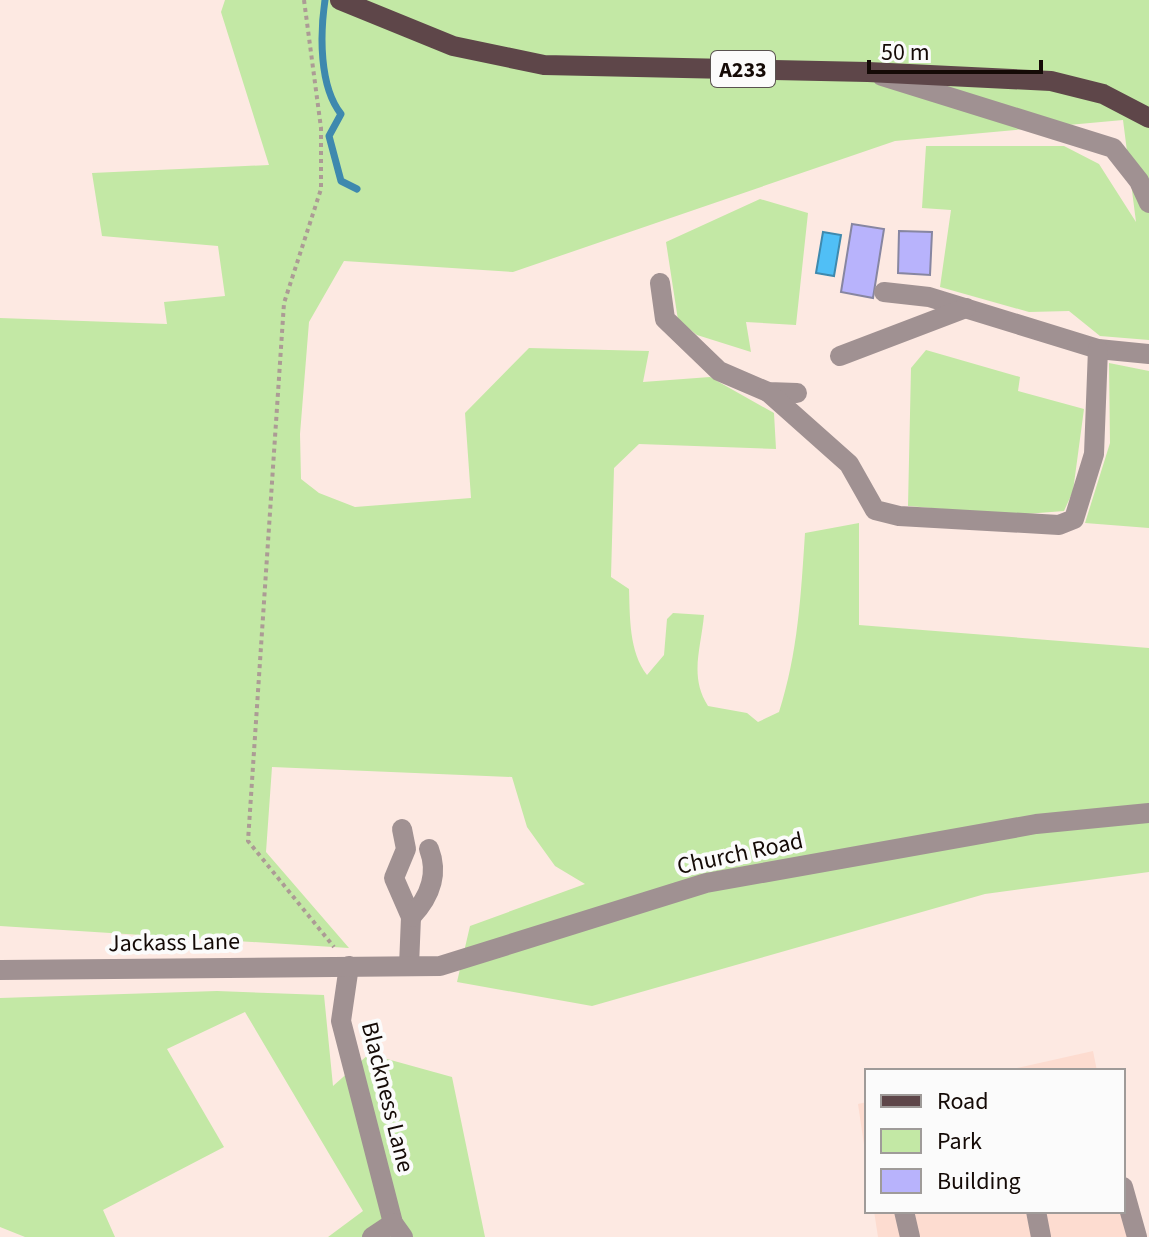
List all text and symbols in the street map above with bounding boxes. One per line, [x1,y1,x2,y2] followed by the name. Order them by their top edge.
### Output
[869,24,1041,74] scale bar
[881,35,930,70] text: 50 m
[711,51,775,87] road number: A233
[674,823,806,884] street label: Church Road
[108,924,240,961] street label: Jackass Lane
[352,1018,423,1176] street label: Blackness Lane
[865,1069,1125,1213] legend
[937,1084,989,1119] text: Road
[937,1124,982,1159] text: Park
[937,1164,1021,1199] text: Building

